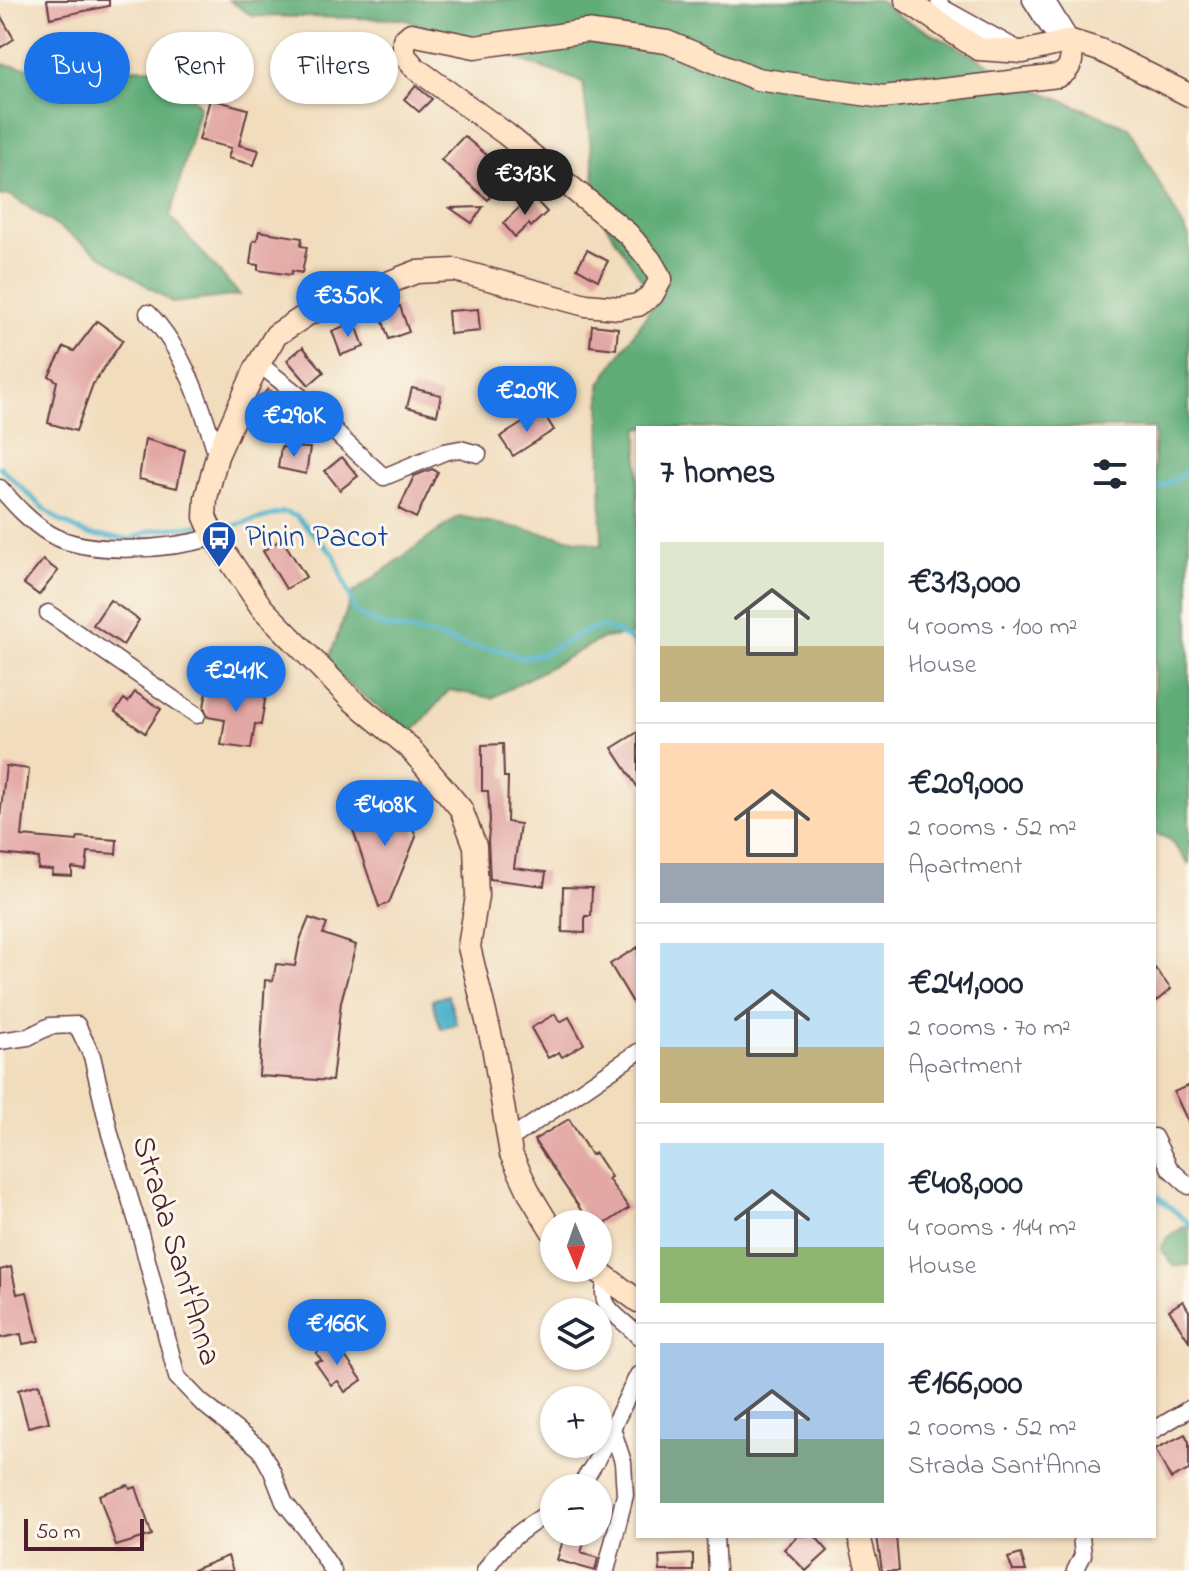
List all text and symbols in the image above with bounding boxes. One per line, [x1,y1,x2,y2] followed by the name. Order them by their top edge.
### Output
[24,32,130,104] chip: Buy
[146,32,254,104] chip: Rent
[270,32,398,104] chip: Filters
[469,149,581,217] pin: €313K
[495,156,555,194] text: €313K
[292,271,404,339] pin: €350K
[314,278,382,316] text: €350K
[471,366,583,434] pin: €209K
[496,373,558,411] text: €209K
[238,391,350,459] pin: €290K
[263,398,325,436] text: €290K
[660,449,775,499] text: 7 homes
[1088,452,1132,496] icon: filters
[245,515,388,562] place label: Pinin Pacot
[200,519,238,569] bus stop icon: Pinin Pacot
[908,559,1021,609] text: €313,000
[724,574,820,670] icon: home
[908,609,1077,647] text: 4 rooms · 100 m²
[180,646,292,714] pin: €241K
[908,647,976,685] text: House
[205,653,267,691] text: €241K
[908,760,1023,810] text: €209,000
[724,775,820,871] icon: home
[329,780,441,848] pin: €408K
[354,787,416,825] text: €408K
[908,810,1077,848] text: 2 rooms · 52 m²
[908,848,1022,886] text: Apartment
[908,960,1023,1010] text: €241,000
[724,975,820,1071] icon: home
[908,1010,1071,1048] text: 2 rooms · 70 m²
[908,1048,1022,1086] text: Apartment
[118,1130,232,1372] street label: Strada Sant'Anna
[908,1160,1023,1210] text: €408,000
[724,1175,820,1271] icon: home
[540,1210,612,1282] north arrow
[540,1210,612,1546] map controls
[908,1210,1076,1248] text: 4 rooms · 144 m²
[908,1248,976,1286] text: House
[540,1298,612,1370] button: layers
[281,1299,393,1367] pin: €166K
[306,1306,368,1344] text: €166K
[908,1360,1022,1410] text: €166,000
[724,1375,820,1471] icon: home
[540,1386,612,1458] button: +
[908,1410,1077,1448] text: 2 rooms · 52 m²
[908,1448,1101,1486] text: Strada Sant'Anna
[540,1474,612,1546] button: −
[24,1515,144,1551] scale bar
[36,1517,81,1549] text: 50 m

